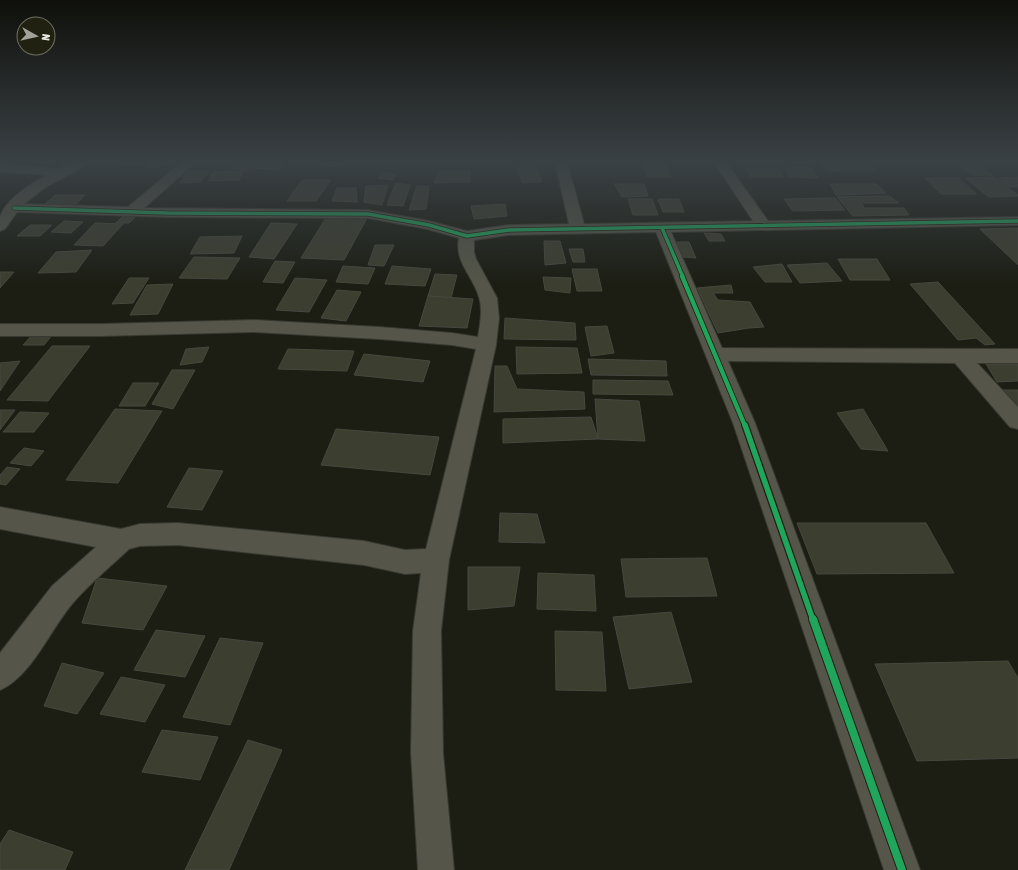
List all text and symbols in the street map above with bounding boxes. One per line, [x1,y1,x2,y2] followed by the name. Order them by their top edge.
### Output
[16,16,56,56] north arrow
[40,33,52,41] text: N

